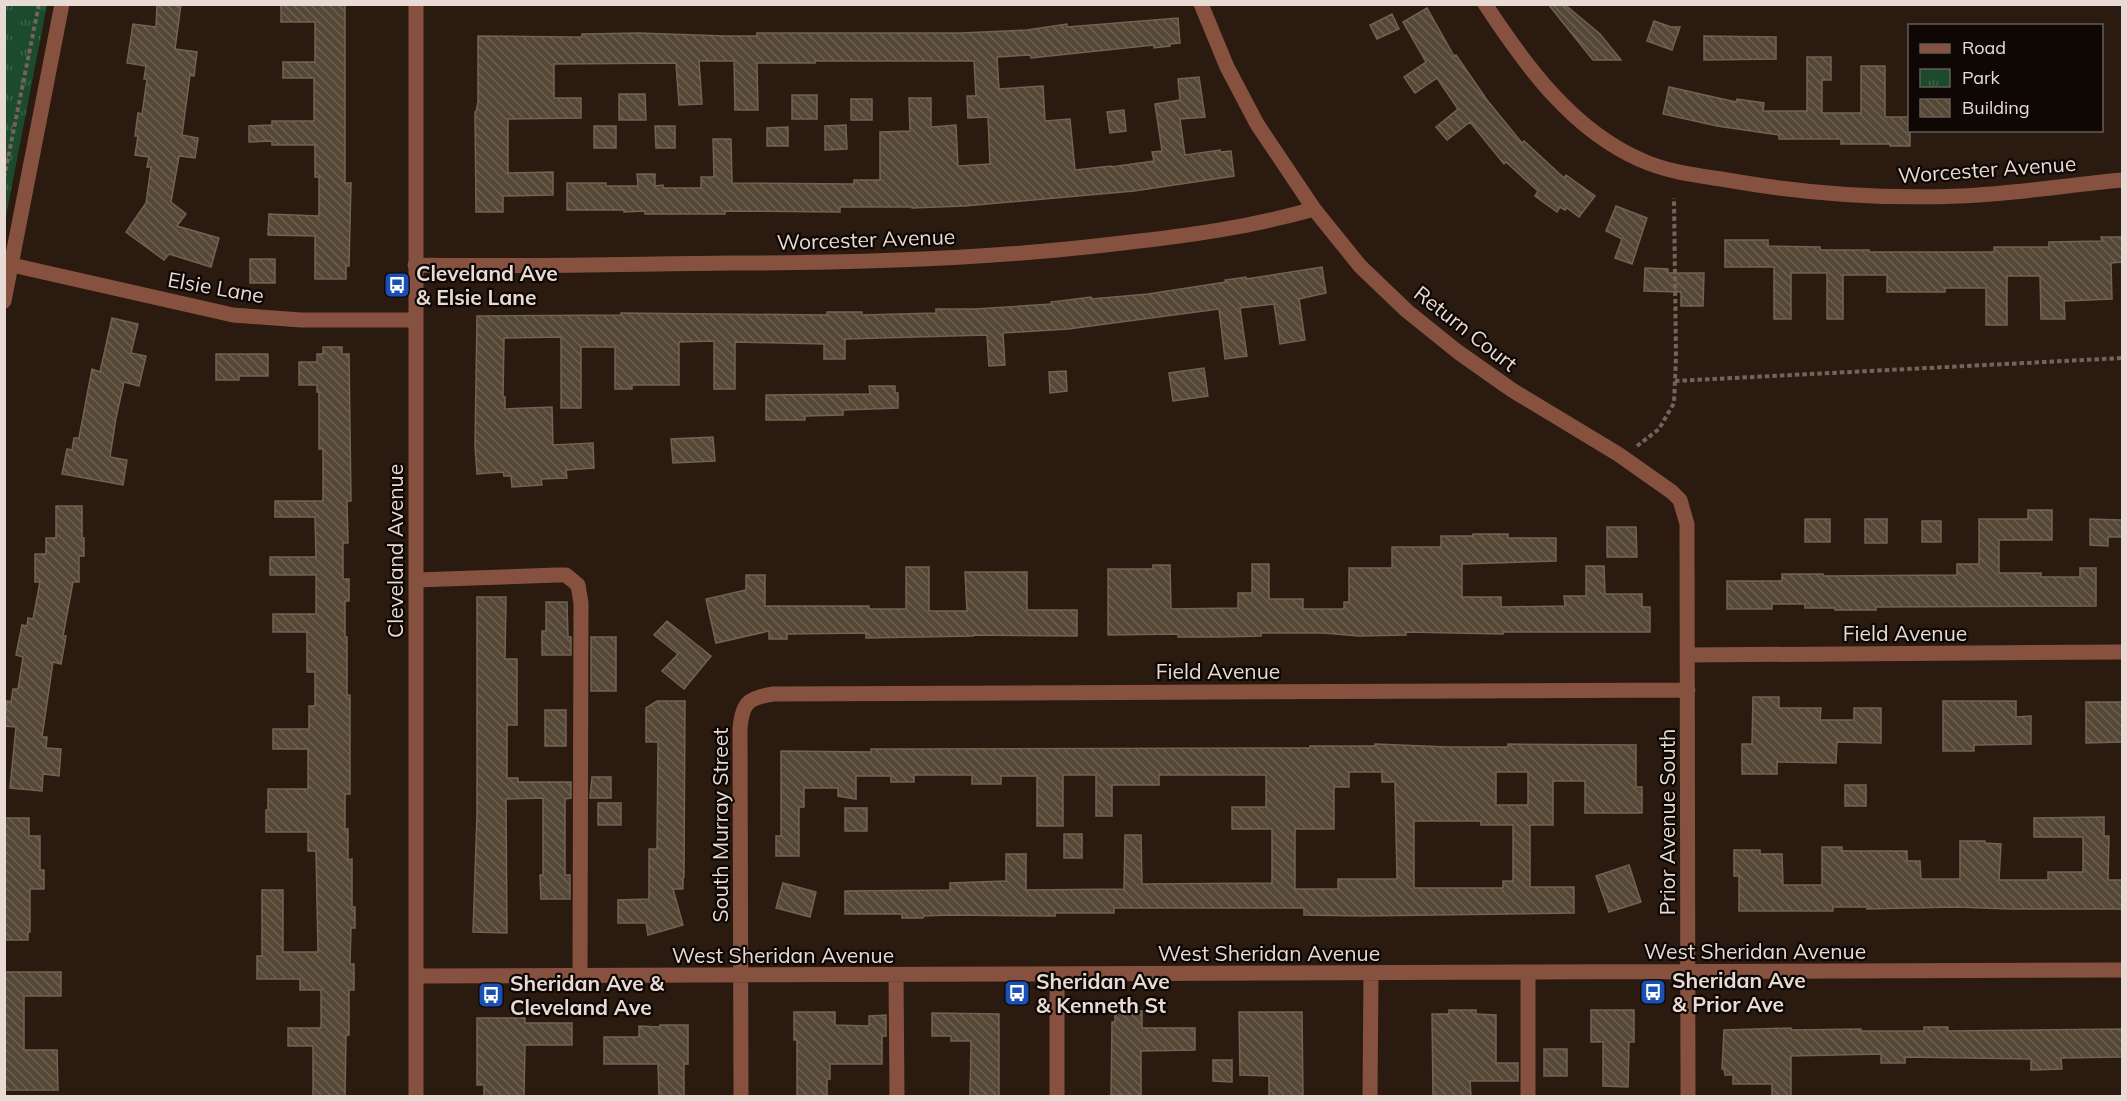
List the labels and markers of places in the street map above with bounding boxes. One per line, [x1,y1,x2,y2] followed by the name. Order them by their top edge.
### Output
[416,260,558,310] place label: Cleveland Ave & Elsie Lane
[382,270,412,300] bus stop icon: Cleveland Ave & Elsie Lane
[1672,967,1806,1017] place label: Sheridan Ave & Prior Ave
[1036,968,1170,1018] place label: Sheridan Ave & Kenneth St
[510,970,665,1020] place label: Sheridan Ave & Cleveland Ave
[1638,977,1668,1007] bus stop icon: Sheridan Ave & Prior Ave
[1002,978,1032,1008] bus stop icon: Sheridan Ave & Kenneth St
[476,980,506,1010] bus stop icon: Sheridan Ave & Cleveland Ave

